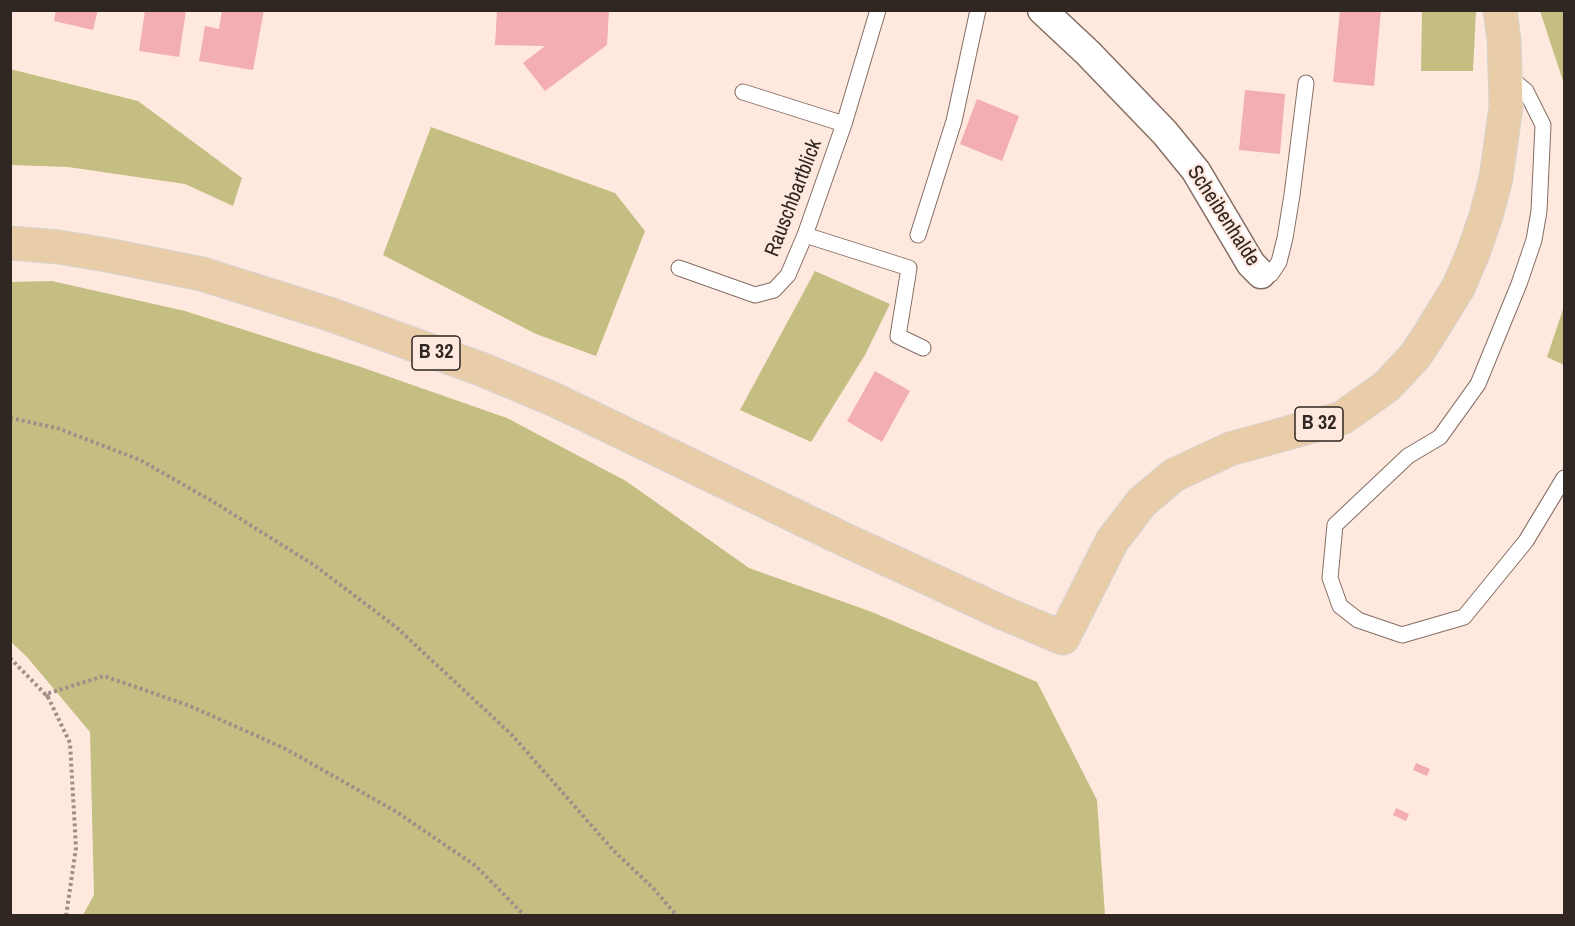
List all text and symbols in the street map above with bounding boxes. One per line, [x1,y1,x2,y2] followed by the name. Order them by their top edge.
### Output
[760,136,828,260] street label: Rauschbartblick
[1181,161,1265,271] street label: Scheibenhalde
[412,336,460,370] road number: B 32
[1295,407,1343,441] road number: B 32

